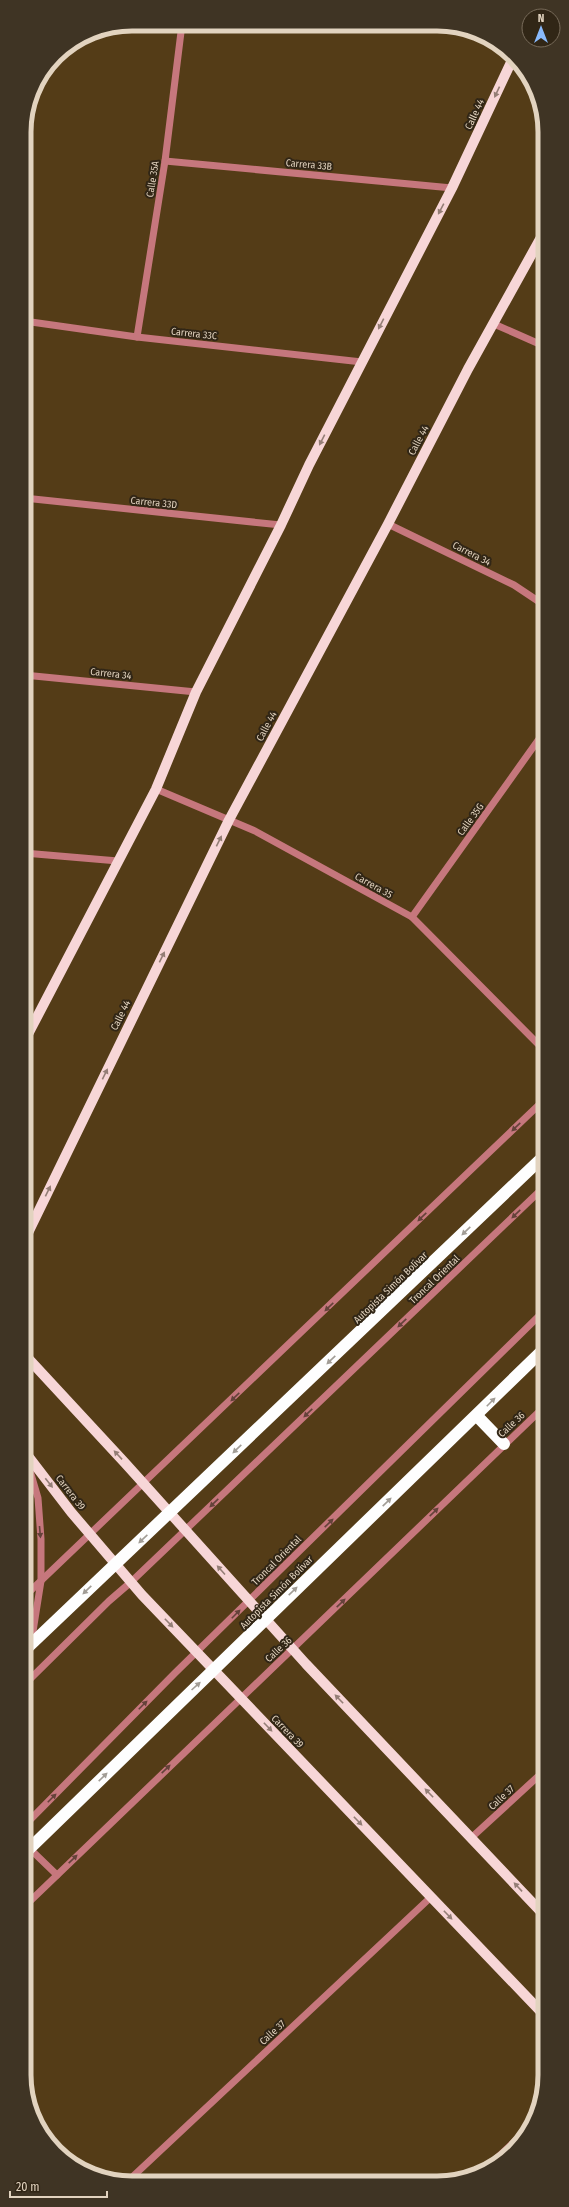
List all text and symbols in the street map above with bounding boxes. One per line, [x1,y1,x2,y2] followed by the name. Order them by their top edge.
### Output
[521,8,561,48] north arrow
[538,12,544,25] text: N
[494,86,500,97] one-way arrow
[463,97,487,131] street label: Calle 44
[285,157,333,173] street label: Carrera 33B
[144,159,162,198] street label: Calle 35A
[438,203,444,215] one-way arrow
[378,318,384,330] one-way arrow
[170,326,217,342] street label: Carrera 33C
[406,423,432,457] street label: Calle 44
[319,434,325,446] one-way arrow
[130,495,178,511] street label: Carrera 33D
[450,539,493,569] street label: Carrera 34
[90,666,132,682] street label: Carrera 34
[254,709,280,743] street label: Calle 44
[455,801,487,838] street label: Calle 35G
[216,835,222,846] one-way arrow
[353,871,395,901] street label: Carrera 35
[159,952,165,963] one-way arrow
[108,998,133,1032] street label: Calle 44
[101,1068,108,1080] one-way arrow
[511,1122,521,1131] one-way arrow
[44,1185,51,1197] one-way arrow
[511,1209,521,1218] one-way arrow
[417,1212,427,1221] one-way arrow
[461,1226,471,1236] one-way arrow
[351,1248,430,1326] street label: Autopista Simón Bolívar
[407,1253,463,1307] street label: Troncal Oriental
[324,1302,334,1311] one-way arrow
[397,1318,407,1328] one-way arrow
[326,1355,336,1364] one-way arrow
[230,1392,240,1401] one-way arrow
[486,1397,496,1407] one-way arrow
[303,1408,313,1418] one-way arrow
[496,1409,527,1440] street label: Calle 36
[232,1445,242,1454] one-way arrow
[113,1450,123,1460] one-way arrow
[53,1473,88,1513] street label: Carrera 39
[45,1478,53,1489] one-way arrow
[382,1497,392,1507] one-way arrow
[209,1498,219,1507] one-way arrow
[429,1507,439,1517] one-way arrow
[324,1518,334,1528] one-way arrow
[37,1526,44,1538] one-way arrow
[249,1533,304,1588] street label: Troncal Oriental
[138,1534,148,1544] one-way arrow
[237,1553,316,1632] street label: Autopista Simón Bolívar
[216,1565,226,1575] one-way arrow
[82,1585,92,1595] one-way arrow
[288,1587,298,1596] one-way arrow
[336,1598,346,1608] one-way arrow
[231,1609,241,1619] one-way arrow
[164,1619,173,1628] one-way arrow
[263,1634,294,1665] street label: Calle 36
[191,1681,201,1691] one-way arrow
[334,1694,344,1704] one-way arrow
[139,1700,148,1710] one-way arrow
[269,1713,306,1751] street label: Carrera 39
[263,1722,273,1732] one-way arrow
[161,1764,171,1774] one-way arrow
[98,1772,108,1781] one-way arrow
[486,1783,517,1813] street label: Calle 37
[424,1788,433,1798] one-way arrow
[47,1793,57,1803] one-way arrow
[353,1816,363,1826] one-way arrow
[68,1854,78,1864] one-way arrow
[514,1883,523,1892] one-way arrow
[443,1910,453,1920] one-way arrow
[257,2018,288,2048] street label: Calle 37
[10,2173,107,2199] scale bar
[16,2180,40,2194] text: 20 m

